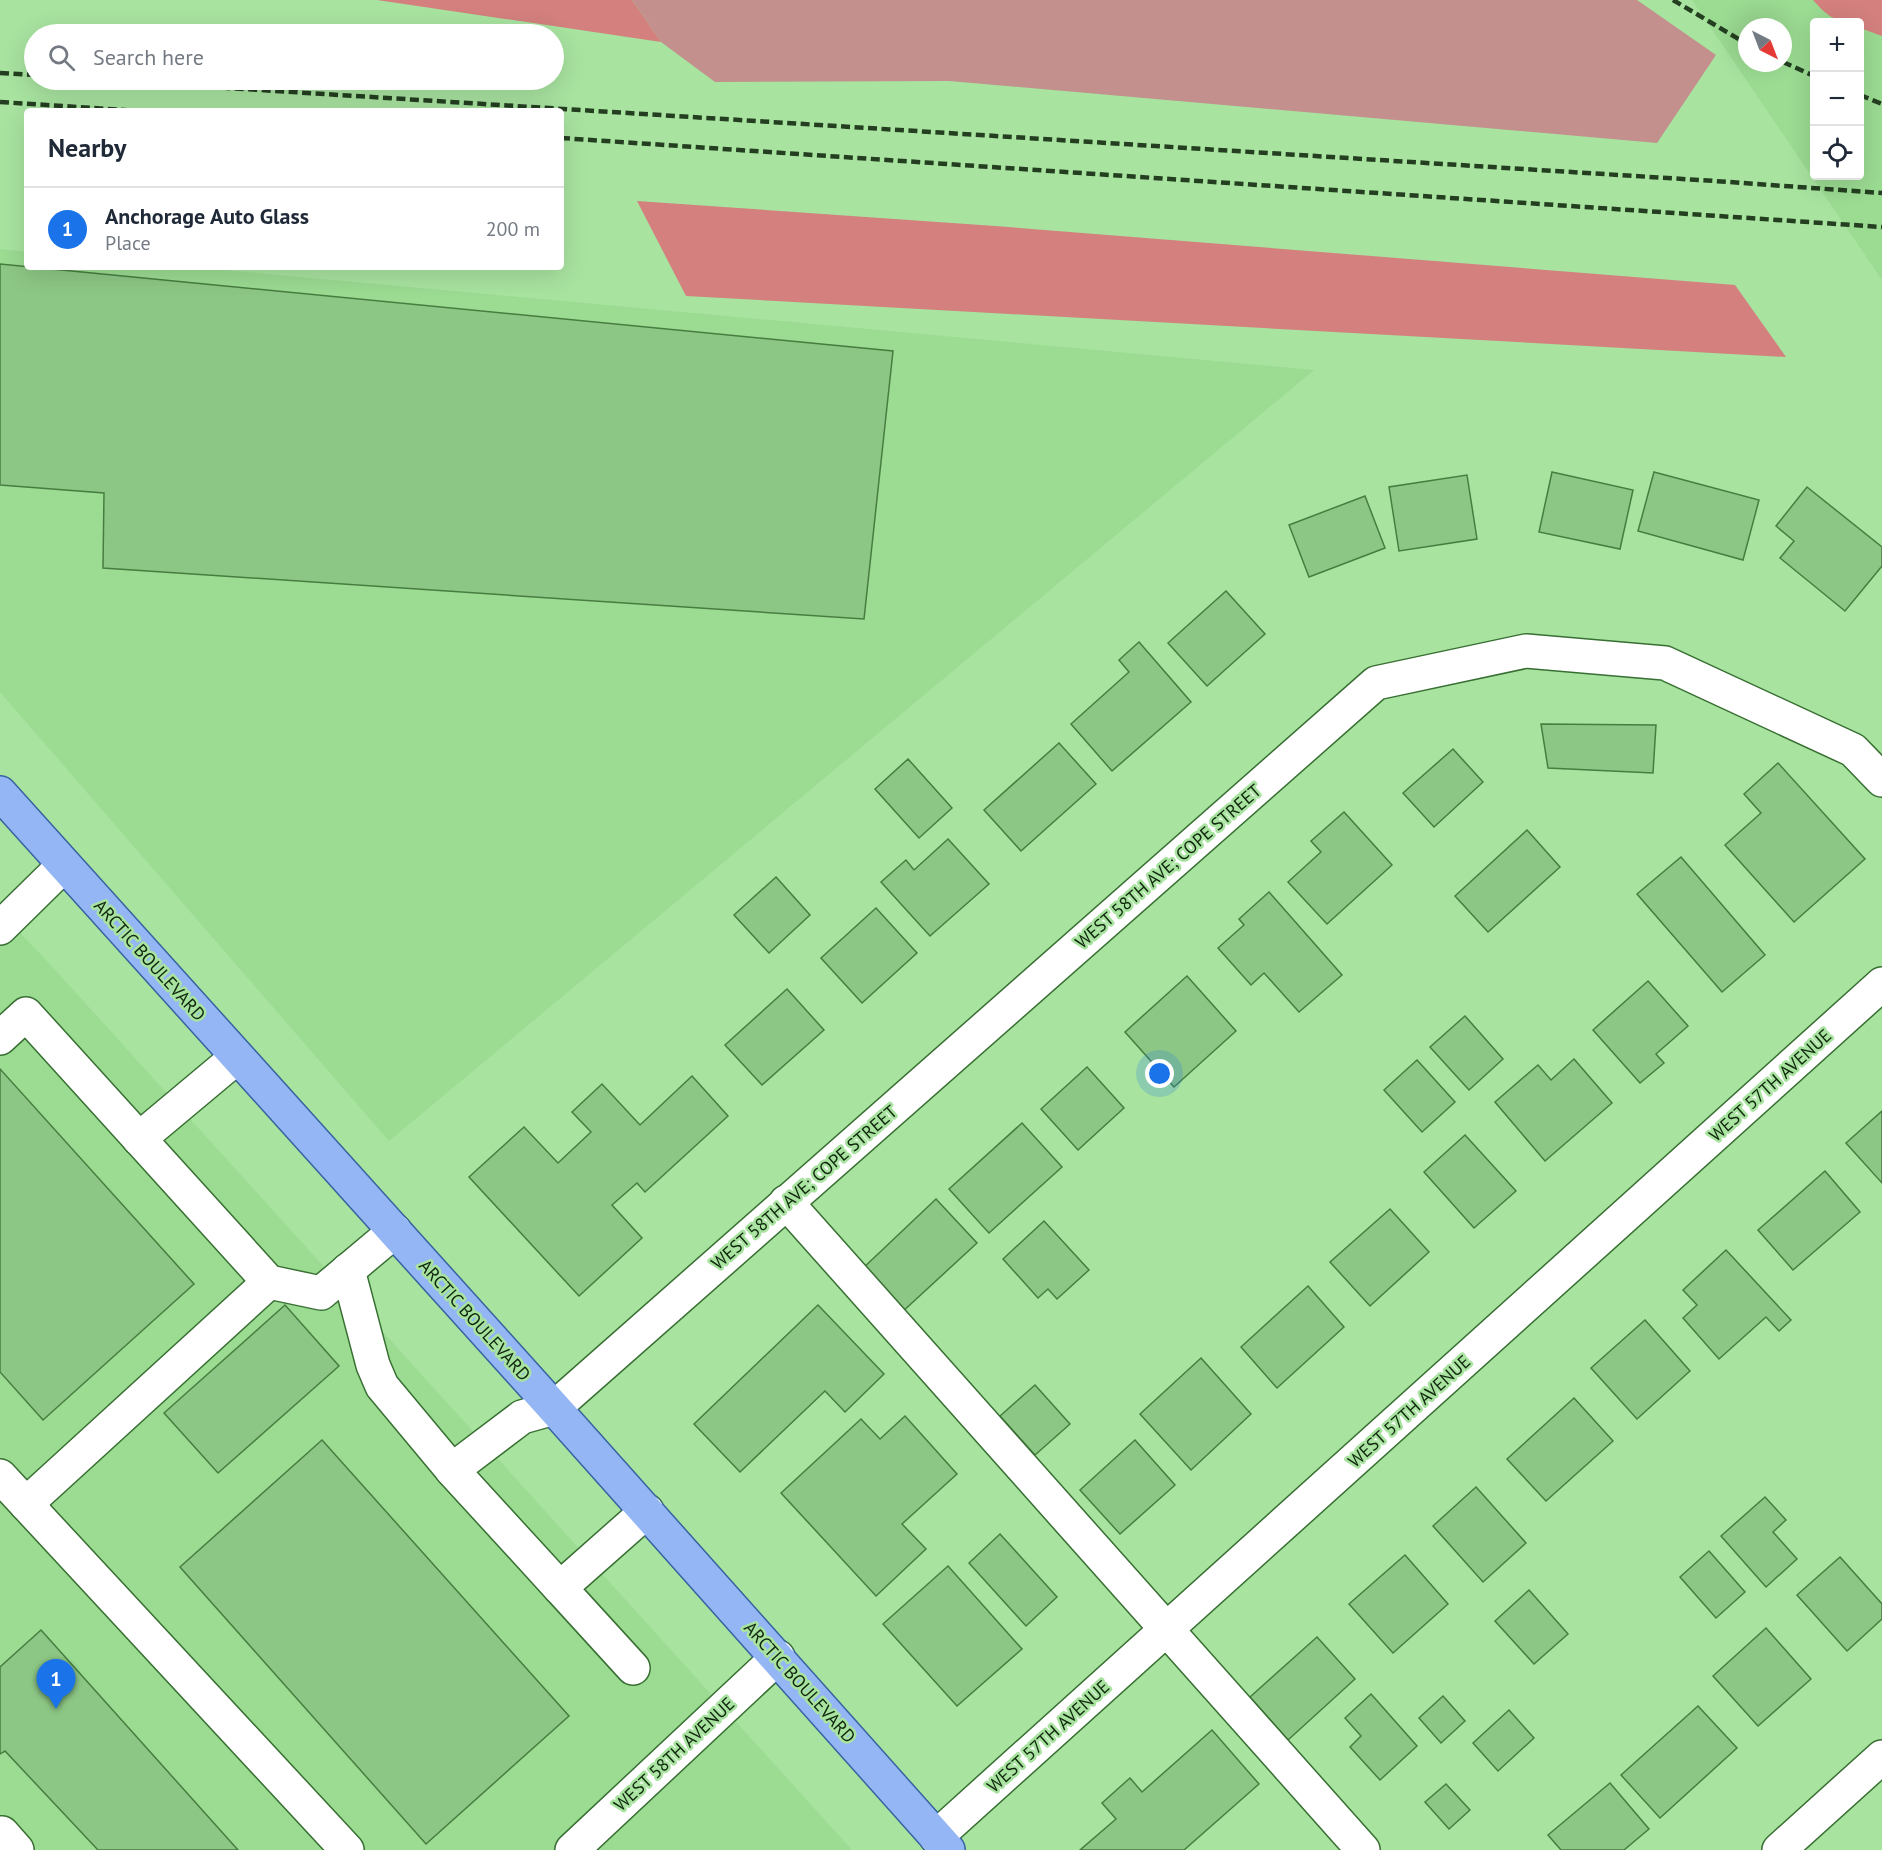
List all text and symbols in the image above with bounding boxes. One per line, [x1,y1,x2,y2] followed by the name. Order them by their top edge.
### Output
[1738,18,1792,72] north arrow
[1810,18,1864,180] map controls
[1810,18,1864,72] button: +
[24,24,564,90] search box
[45,41,78,74] icon: search
[93,43,204,71] text: Search here
[1810,72,1864,126] button: −
[1810,126,1864,180] button: locate
[48,131,126,164] text: Nearby
[105,202,309,230] text: Anchorage Auto Glass
[62,216,73,242] text: 1
[486,216,540,242] text: 200 m
[105,230,151,256] text: Place
[1070,779,1266,953] street label: WEST 58TH AVE; COPE STREET
[89,894,211,1026] street label: ARCTIC BOULEVARD
[1704,1024,1836,1146] street label: WEST 57TH AVENUE
[1145,1059,1174,1088] your location
[706,1100,902,1274] street label: WEST 58TH AVE; COPE STREET
[414,1254,536,1386] street label: ARCTIC BOULEVARD
[1343,1350,1475,1472] street label: WEST 57TH AVENUE
[739,1616,861,1748] street label: ARCTIC BOULEVARD
[36,1660,76,1709] pin: 1
[982,1675,1114,1797] street label: WEST 57TH AVENUE
[609,1692,739,1816] street label: WEST 58TH AVENUE

